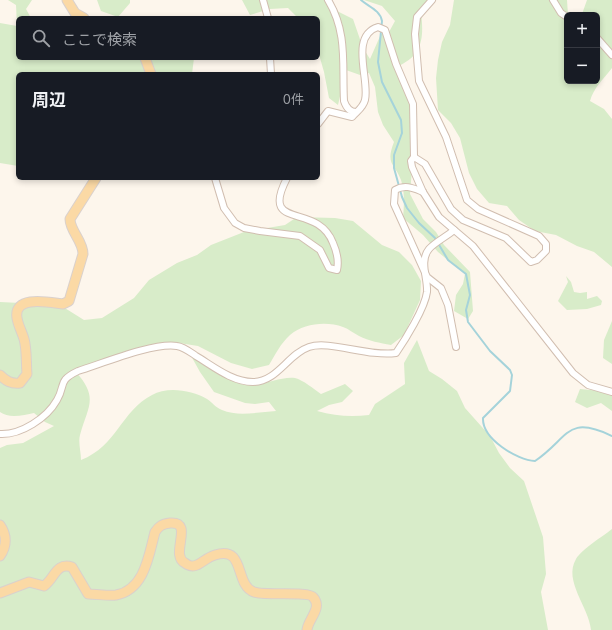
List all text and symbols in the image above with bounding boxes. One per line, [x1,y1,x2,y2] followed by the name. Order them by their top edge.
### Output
[564,12,600,84] map controls
[564,12,600,48] button: +
[16,16,320,60] search box
[30,27,52,49] icon: search
[62,30,137,49] text: ここで検索
[564,48,600,84] button: −
[32,90,66,110] text: 周辺
[283,91,304,107] text: 0件

